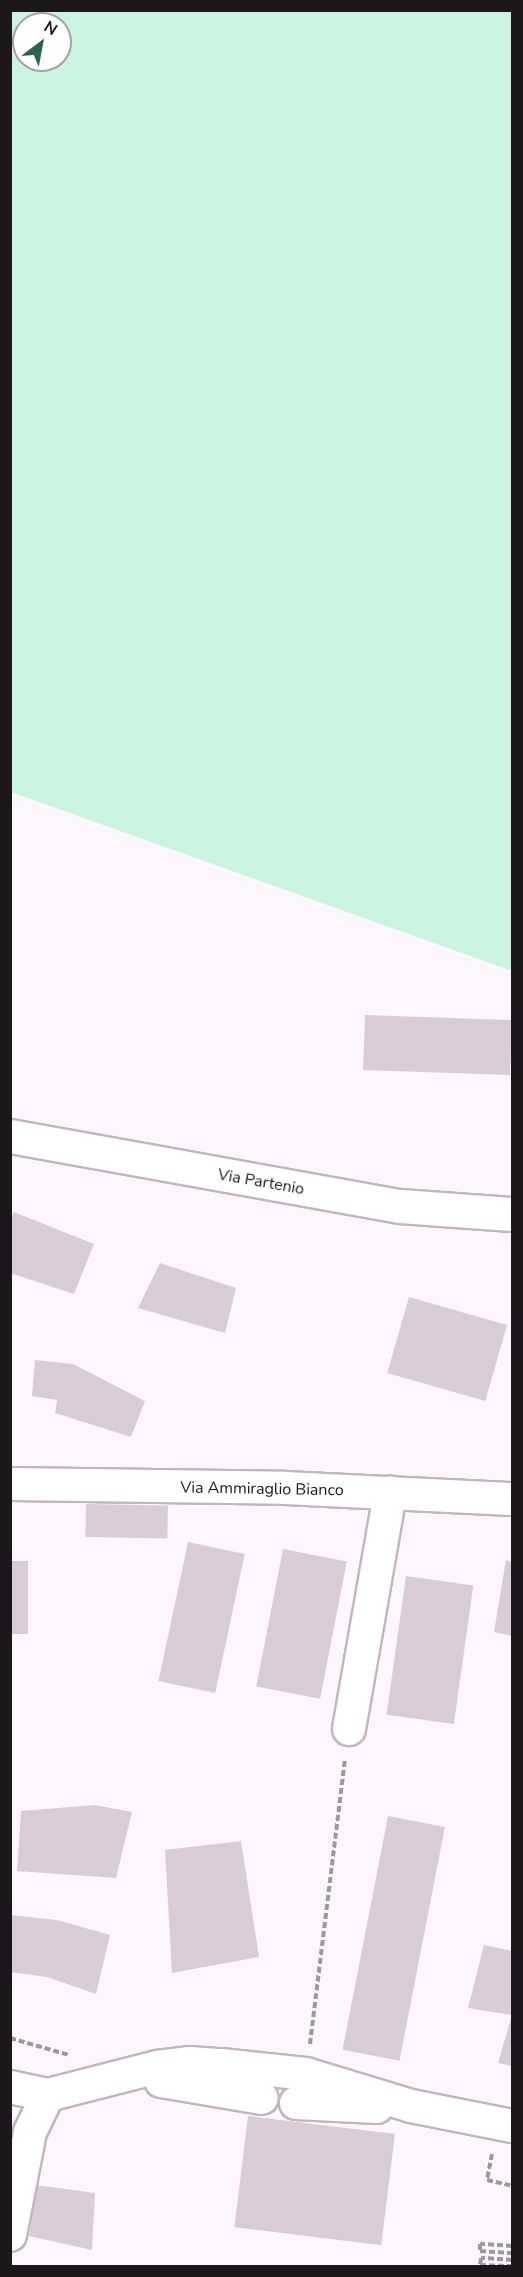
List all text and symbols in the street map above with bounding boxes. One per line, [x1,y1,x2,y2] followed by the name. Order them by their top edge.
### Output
[12,12,72,72] north arrow
[40,16,61,41] text: N
[216,1165,306,1199] street label: Via Partenio
[180,1478,344,1500] street label: Via Ammiraglio Bianco

